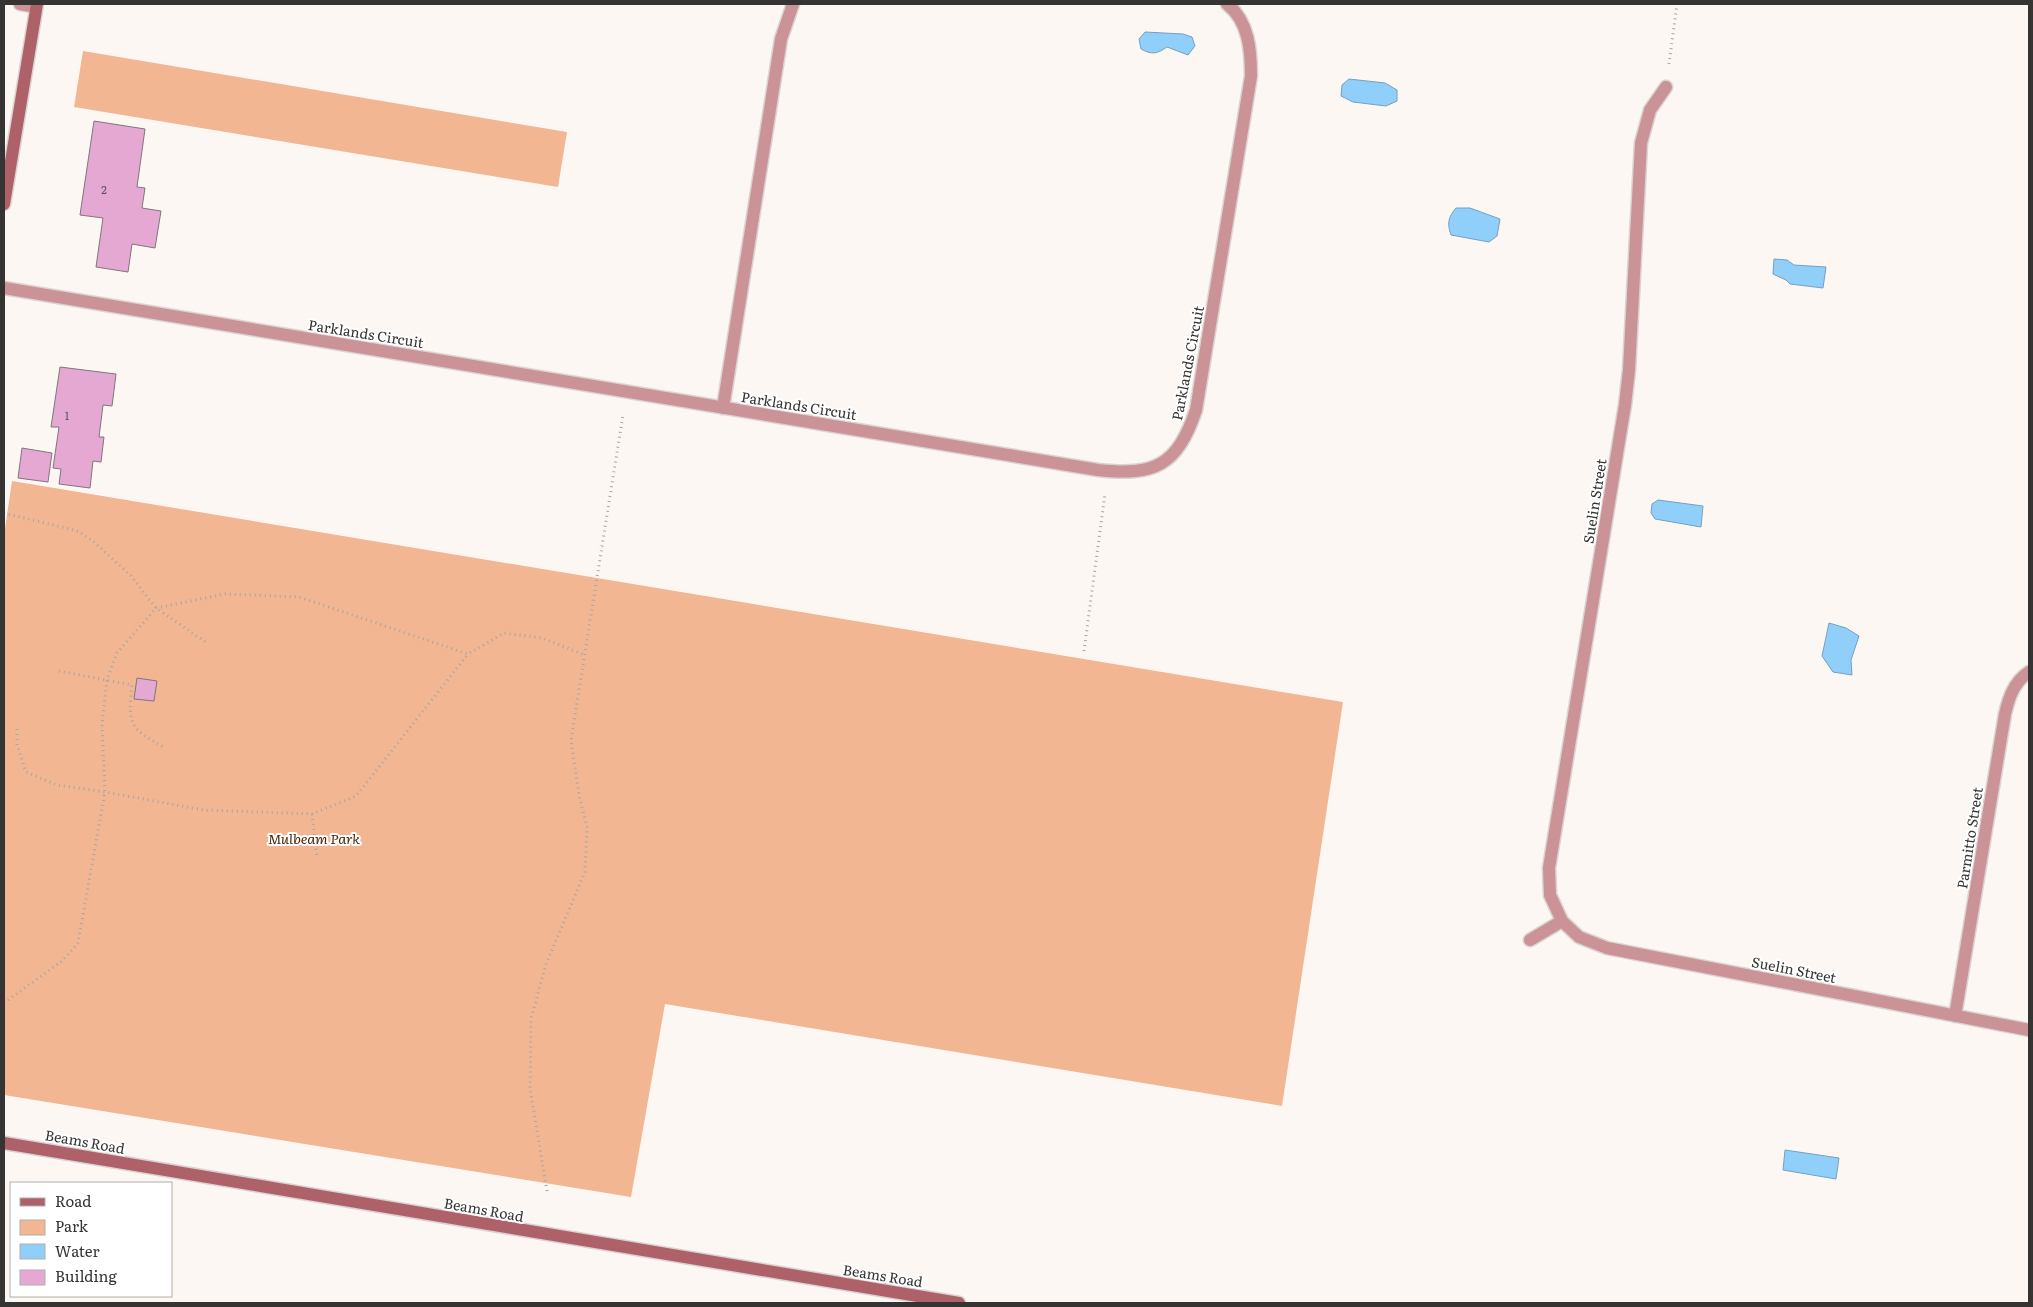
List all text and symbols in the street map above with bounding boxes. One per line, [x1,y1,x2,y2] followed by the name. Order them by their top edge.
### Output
[101,181,107,197] house number: 2
[1166,304,1208,422] street label: Parklands Circuit
[307,314,425,352] street label: Parklands Circuit
[740,386,858,424] street label: Parklands Circuit
[65,407,70,423] house number: 1
[1577,457,1611,545] street label: Suelin Street
[1951,785,1987,890] street label: Parmitto Street
[268,828,360,848] park label: Mulbeam Park
[1750,951,1838,987] street label: Suelin Street
[44,1124,127,1158] street label: Beams Road
[10,1182,172,1297] legend
[55,1189,91,1212] text: Road
[443,1192,526,1226] street label: Beams Road
[55,1214,89,1237] text: Park
[55,1239,100,1262] text: Water
[842,1259,925,1291] street label: Beams Road
[55,1264,117,1287] text: Building

